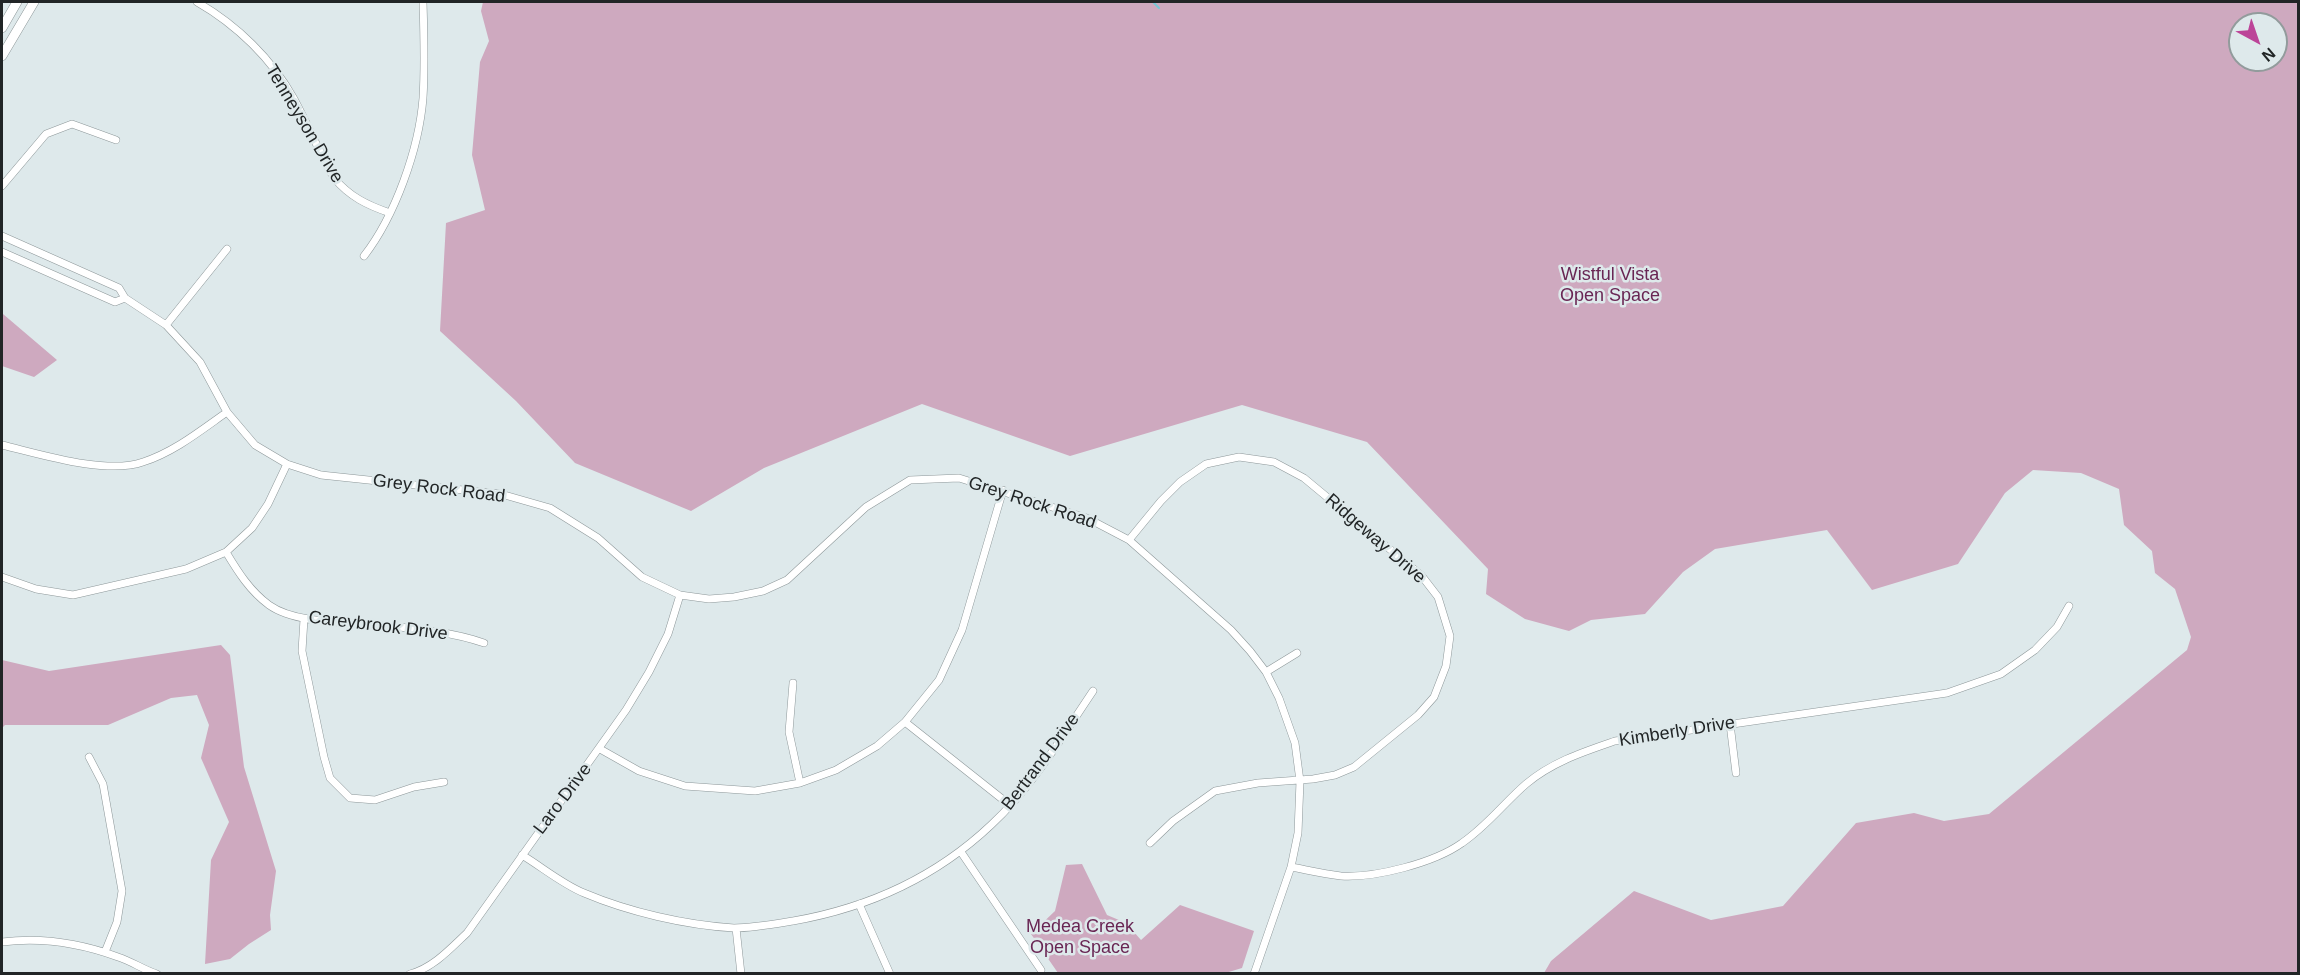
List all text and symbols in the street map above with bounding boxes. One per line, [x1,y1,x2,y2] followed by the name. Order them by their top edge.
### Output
[2228,12,2288,72] north arrow
[2259,44,2278,65] text: N
[260,61,348,187] street label: Tenneyson Drive
[1560,264,1660,306] park label: Wistful Vista Open Space
[372,470,506,508] street label: Grey Rock Road
[965,472,1099,534] street label: Grey Rock Road
[1320,490,1430,588] street label: Ridgeway Drive
[307,607,449,645] street label: Careybrook Drive
[997,709,1085,815] street label: Bertrand Drive
[1618,712,1736,752] street label: Kimberly Drive
[529,759,597,839] street label: Laro Drive
[1026,916,1134,958] park label: Medea Creek Open Space

